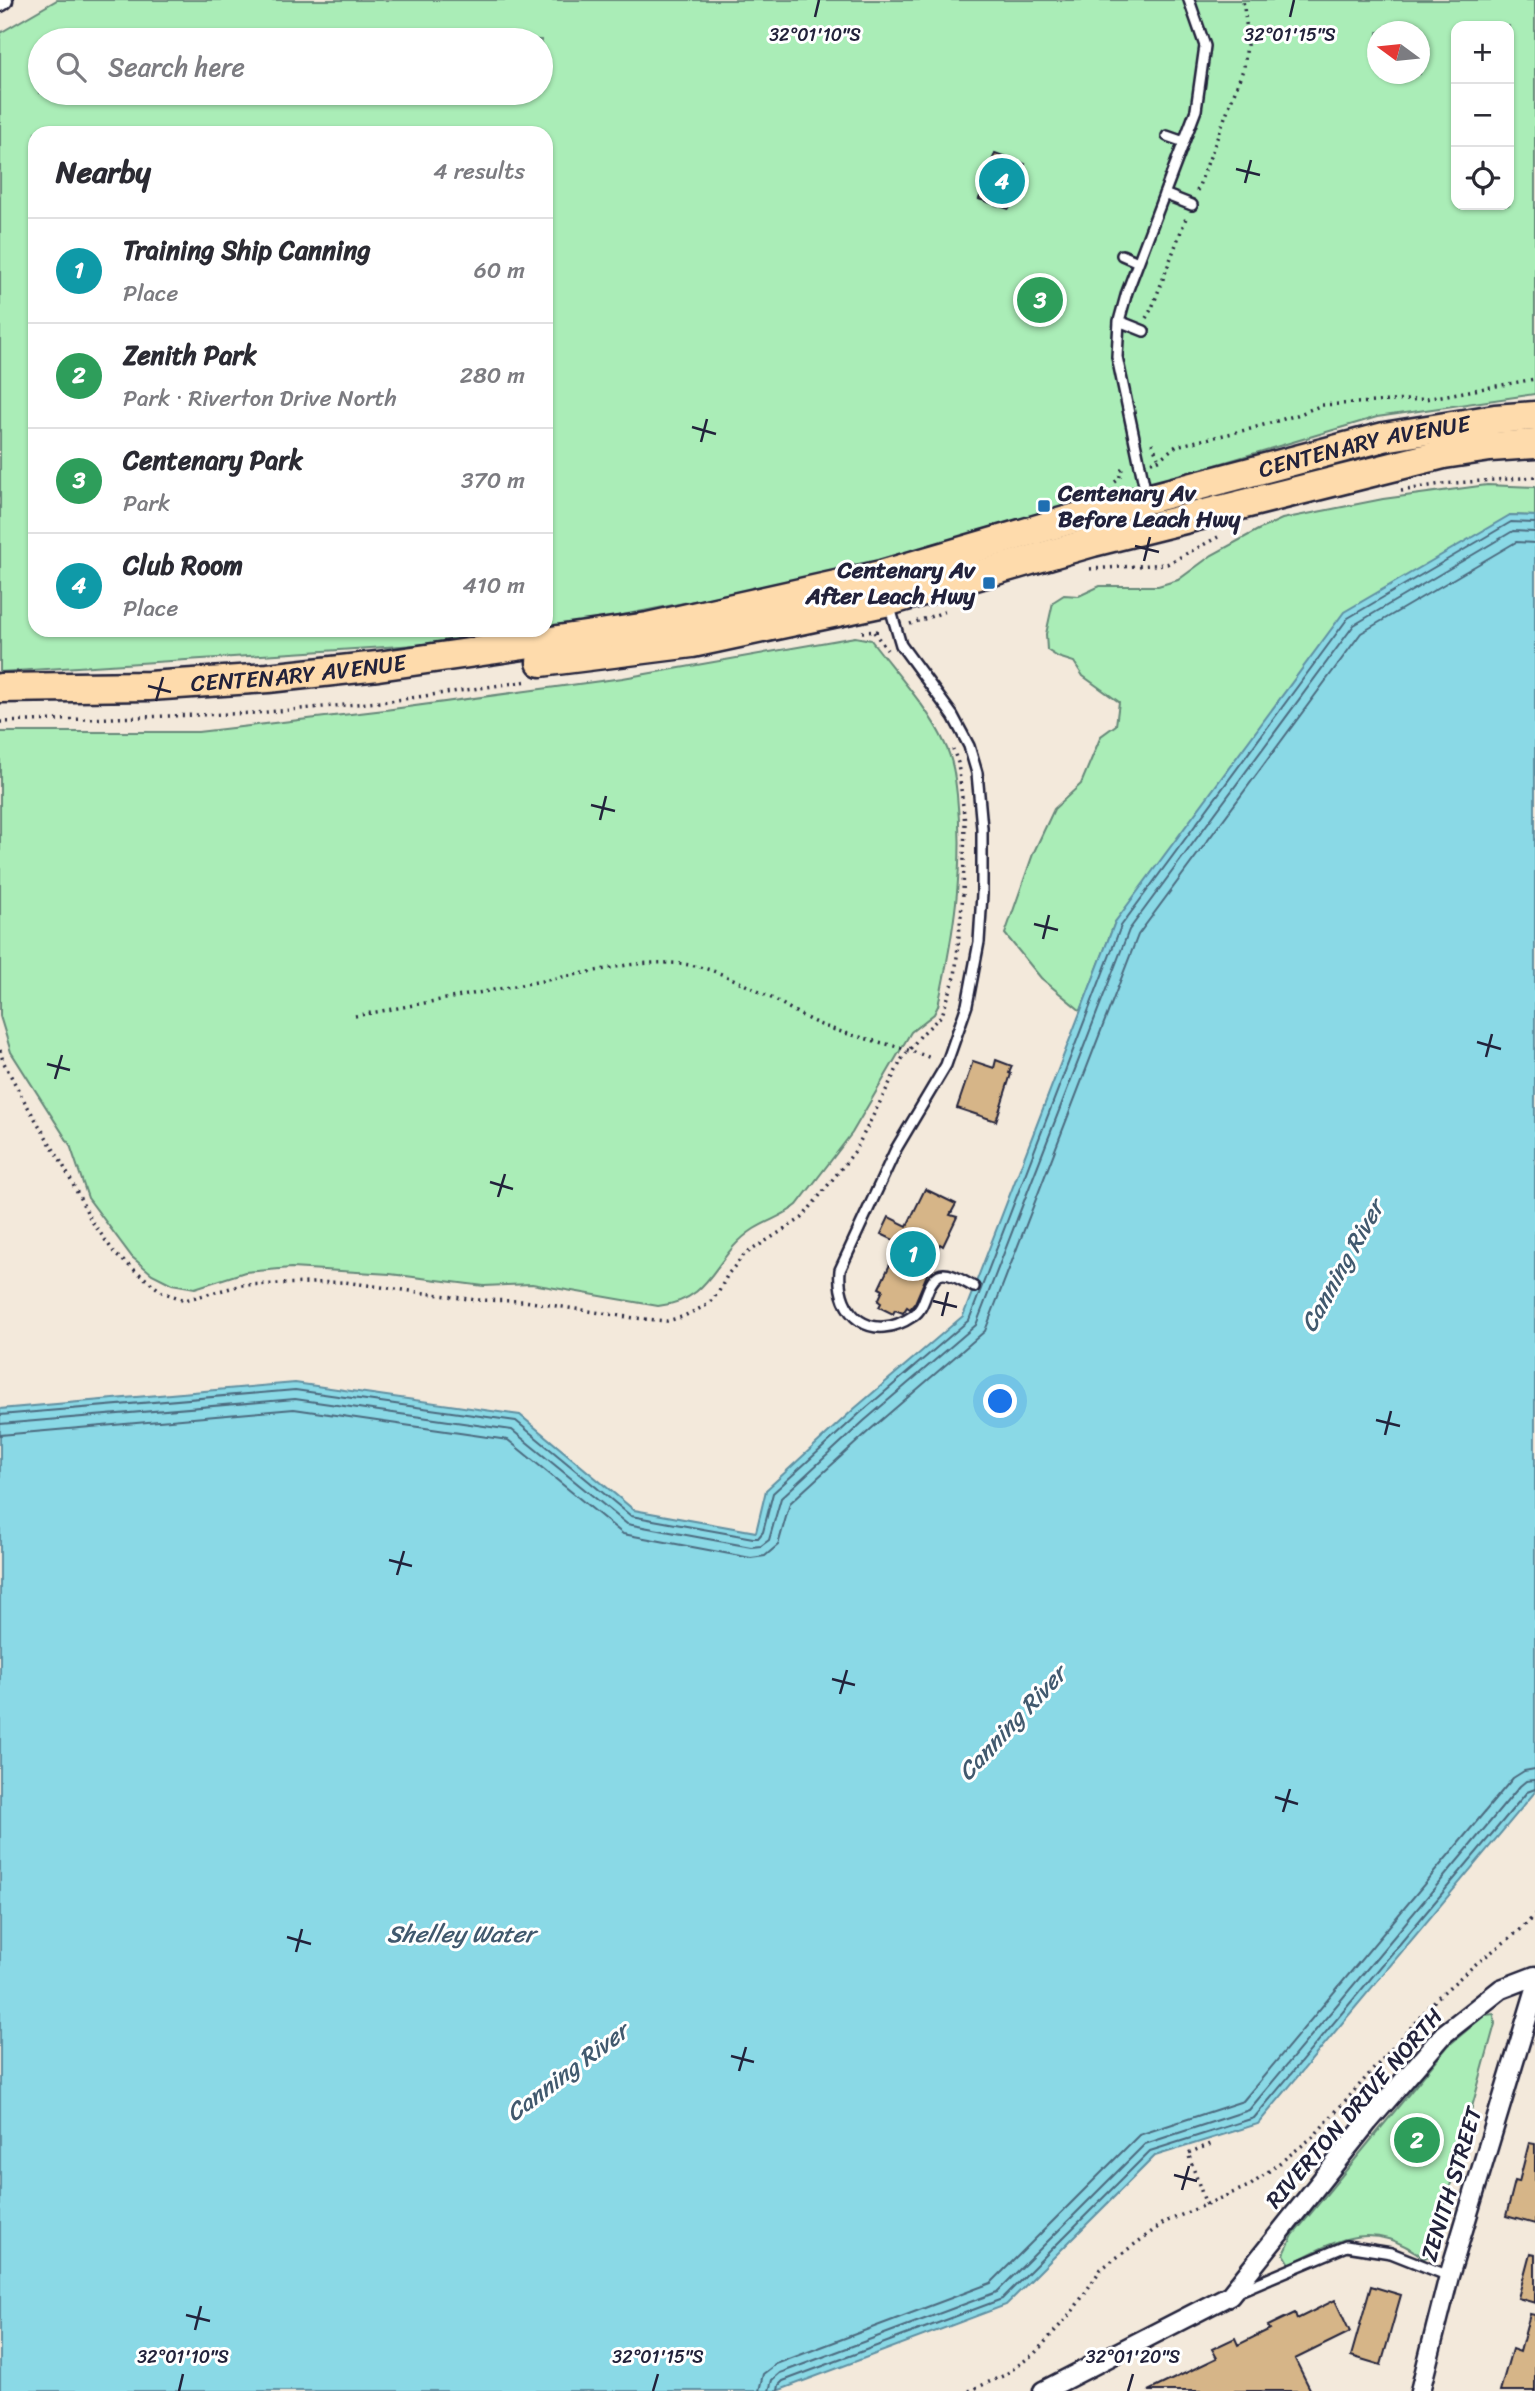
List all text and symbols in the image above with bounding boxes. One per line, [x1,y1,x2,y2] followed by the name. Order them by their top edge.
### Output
[769,19,861,51] text: 32°01'10"S
[1244,19,1336,51] text: 32°01'15"S
[1367,21,1430,84] north arrow
[1451,21,1514,210] map controls
[1451,21,1514,84] button: +
[28,28,553,105] search box
[108,44,245,90] text: Search here
[52,48,90,86] icon: search
[1451,84,1514,147] button: −
[56,145,151,199] text: Nearby
[1451,147,1514,210] button: locate
[433,151,525,192] text: 4 results
[979,155,1025,207] pin: 4
[123,227,371,273] text: Training Ship Canning
[74,250,84,291] text: 1
[474,250,525,291] text: 60 m
[123,273,178,314] text: Place
[1017,274,1063,326] pin: 3
[123,332,257,378] text: Zenith Park
[72,355,86,396] text: 2
[460,355,525,396] text: 280 m
[123,378,397,419] text: Park · Riverton Drive North
[1254,403,1474,490] street label: CENTENARY AVENUE
[123,437,303,483] text: Centenary Park
[73,460,85,501] text: 3
[461,460,525,501] text: 370 m
[1057,473,1241,540] place label: Centenary Av Before Leach Hwy
[123,483,170,524] text: Park
[1036,498,1052,514] marker: Centenary Av Before Leach Hwy
[123,542,243,588] text: Club Room
[805,550,976,617] place label: Centenary Av After Leach Hwy
[72,565,86,606] text: 4
[463,565,525,606] text: 410 m
[981,575,997,591] marker: Centenary Av After Leach Hwy
[123,588,178,629] text: Place
[189,642,410,704] street label: CENTENARY AVENUE
[1288,1189,1398,1340] water label: Canning River
[890,1228,936,1280] pin: 1
[983,1384,1017,1418] your location
[947,1652,1080,1791] water label: Canning River
[387,1913,539,1955] water label: Shelley Water
[1255,1998,1454,2218] street label: RIVERTON DRIVE NORTH
[496,2009,641,2133] water label: Canning River
[1409,2100,1495,2267] street label: ZENITH STREET
[1394,2114,1440,2166] pin: 2
[137,2341,229,2373] text: 32°01'10"S
[612,2341,704,2373] text: 32°01'15"S
[1086,2341,1180,2373] text: 32°01'20"S

